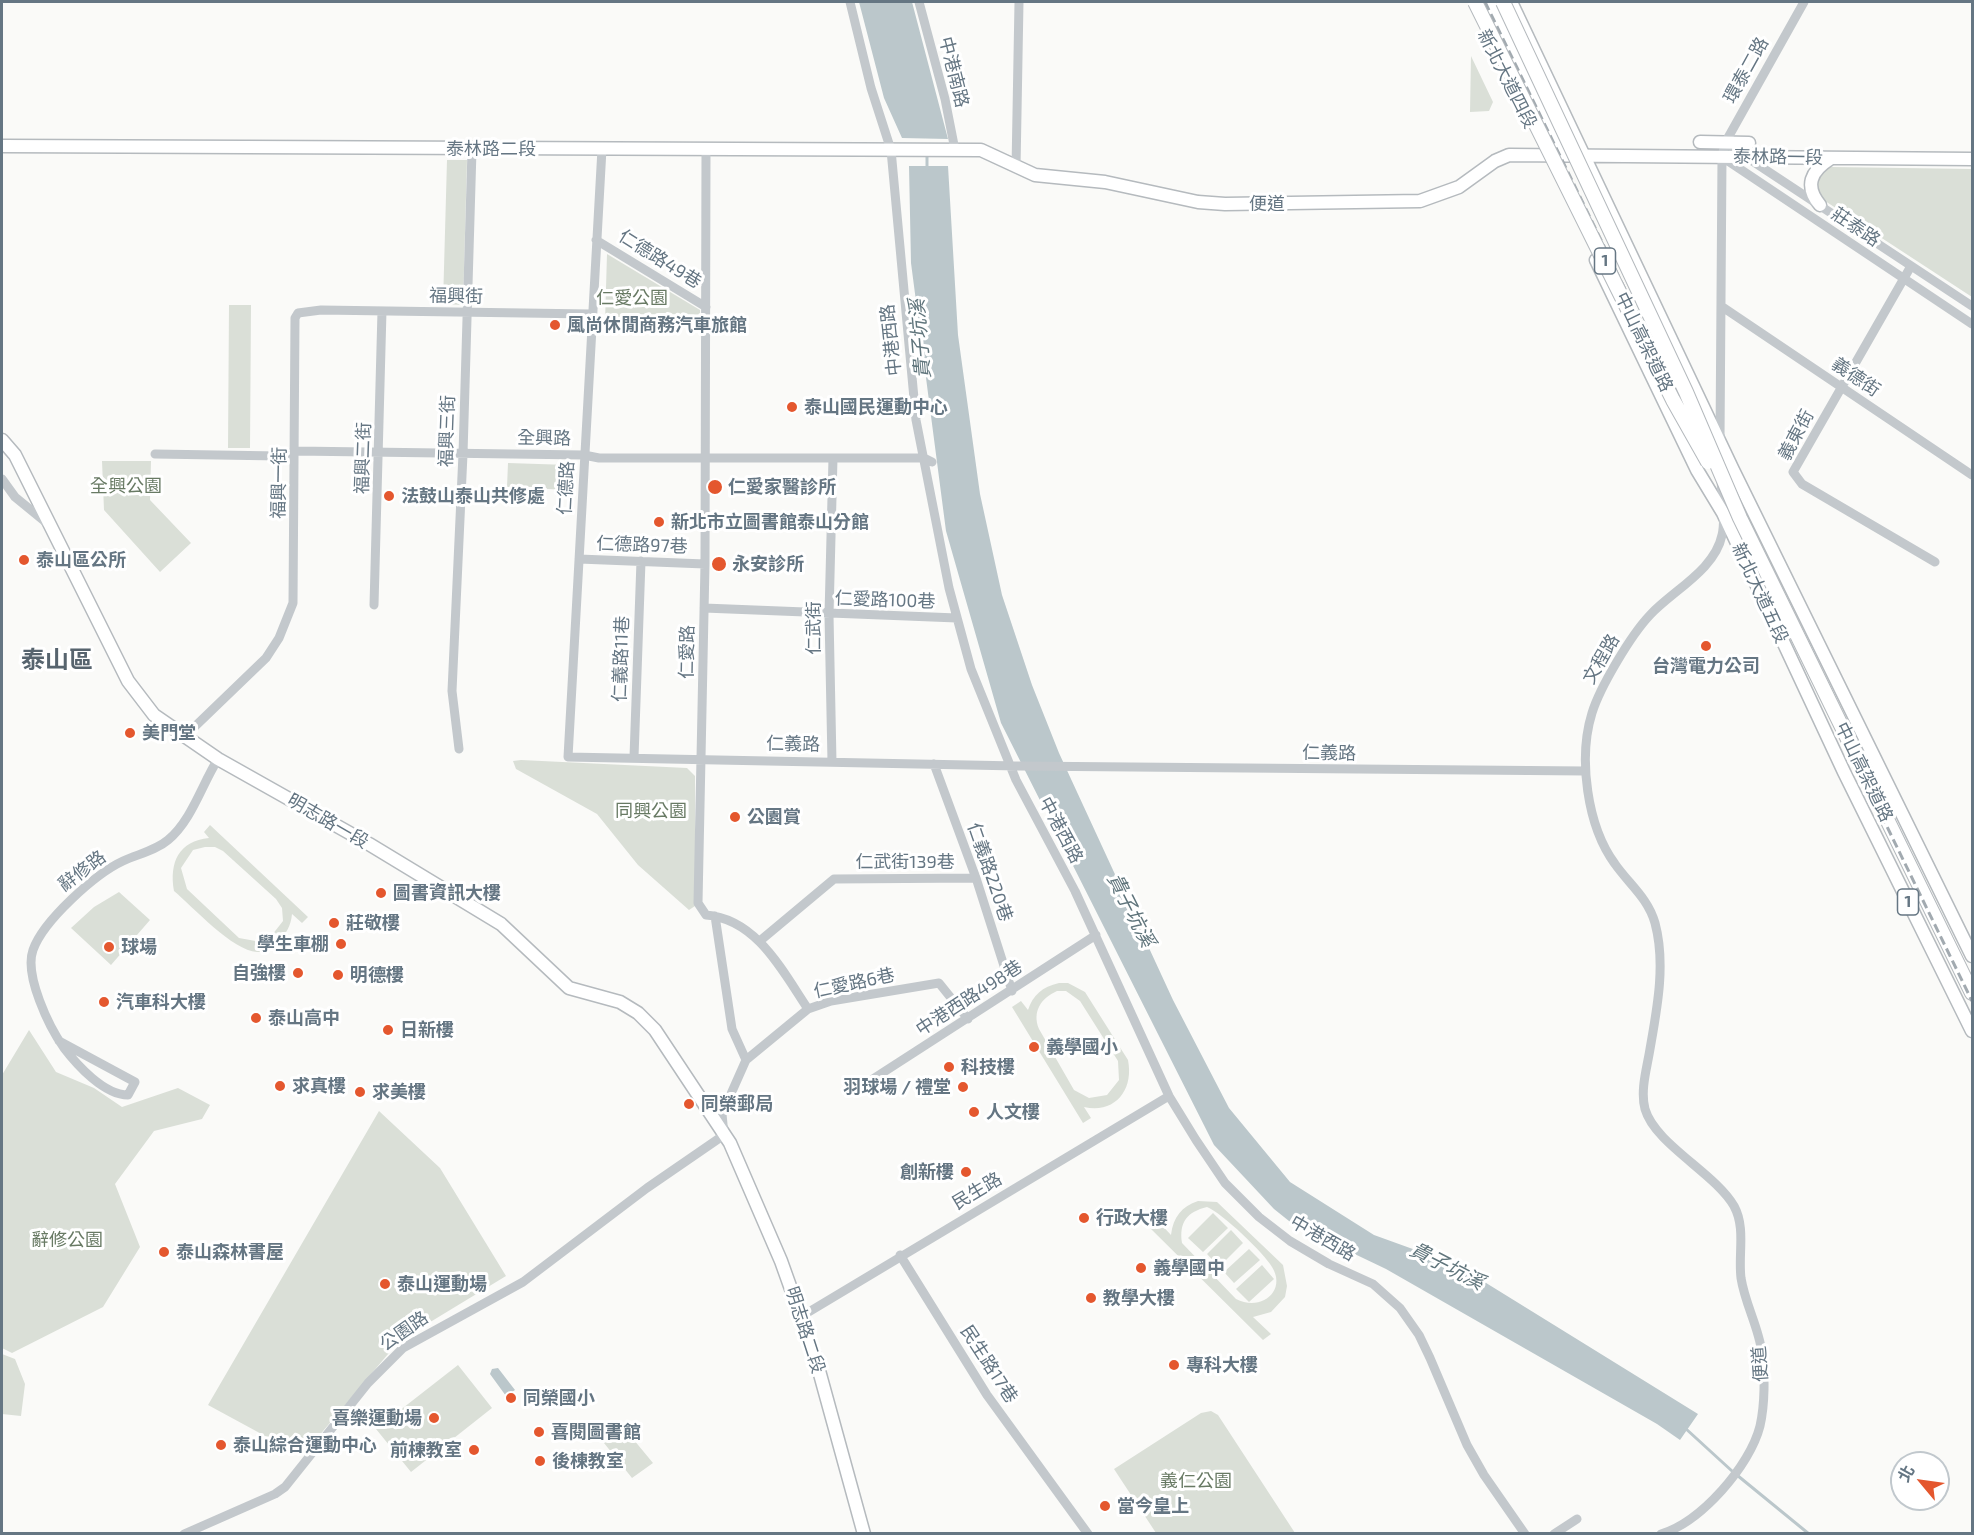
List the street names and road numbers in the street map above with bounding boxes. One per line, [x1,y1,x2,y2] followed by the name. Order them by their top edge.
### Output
[1473,26,1541,132] street label: 新北大道四段
[1719,33,1773,107] street label: 環泰二路
[935,34,973,110] street label: 中港南路
[446,138,536,160] street label: 泰林路二段
[1733,145,1823,169] street label: 泰林路一段
[1249,193,1285,215] street label: 便道
[1828,203,1884,251] street label: 莊泰路
[615,225,705,293] street label: 仁德路49巷
[1594,248,1616,274] road number: 1
[429,285,483,307] street label: 福興街
[1611,289,1677,395] street label: 中山高架道路
[876,303,906,377] street label: 中港西路
[1828,353,1884,401] street label: 義德街
[435,395,459,467] street label: 福興三街
[1774,406,1818,464] street label: 義東街
[351,422,375,494] street label: 福興二街
[517,427,571,449] street label: 全興路
[268,447,290,519] street label: 福興一街
[554,460,578,516] street label: 仁德路
[596,533,688,557] street label: 仁德路97巷
[1727,539,1793,647] street label: 新北大道五段
[834,587,936,613] street label: 仁愛路100巷
[803,601,825,655] street label: 仁武街
[609,615,633,703] street label: 仁義路11巷
[676,625,698,679] street label: 仁愛路
[1578,630,1624,688] street label: 文程路
[1831,719,1897,825] street label: 中山高架道路
[766,733,820,755] street label: 仁義路
[1302,742,1356,764] street label: 仁義路
[284,789,372,853] street label: 明志路一段
[1035,793,1087,867] street label: 中港西路
[963,820,1017,924] street label: 仁義路220巷
[54,846,110,896] street label: 辭修路
[855,851,955,873] street label: 仁武街139巷
[1898,889,1918,915] road number: 1
[912,956,1026,1040] street label: 中港西路498巷
[812,964,896,1002] street label: 仁愛路6巷
[948,1168,1006,1214] street label: 民生路
[1286,1211,1360,1265] street label: 中港西路
[781,1284,829,1376] street label: 明志路二段
[376,1307,432,1355] street label: 公園路
[956,1321,1022,1407] street label: 民生路17巷
[1748,1345,1772,1383] street label: 便道

